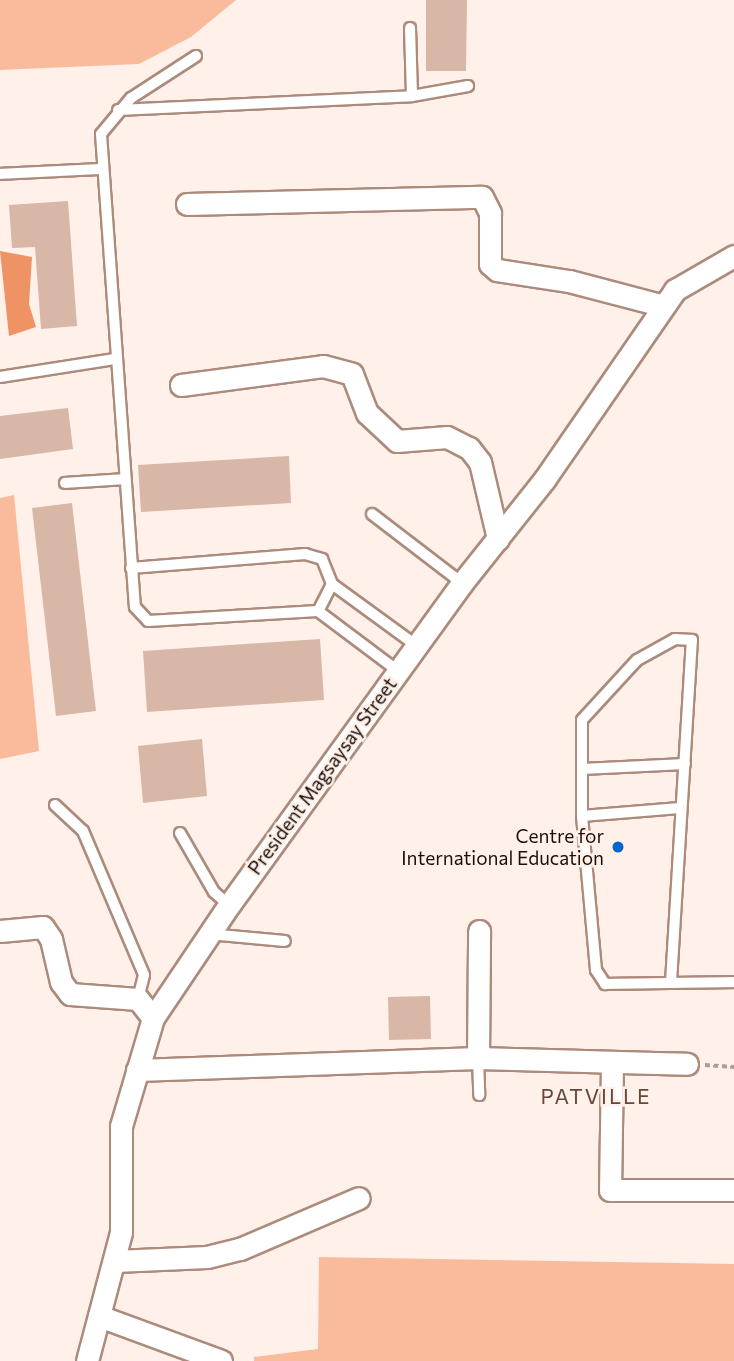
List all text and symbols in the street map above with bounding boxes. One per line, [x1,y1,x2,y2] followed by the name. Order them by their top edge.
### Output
[243,673,401,879] street label: President Magsaysay Street
[401,825,604,869] place label: Centre for International Education
[610,839,626,855] marker: Centre for International Education
[542,1083,650,1109] district label: PATVILLE

